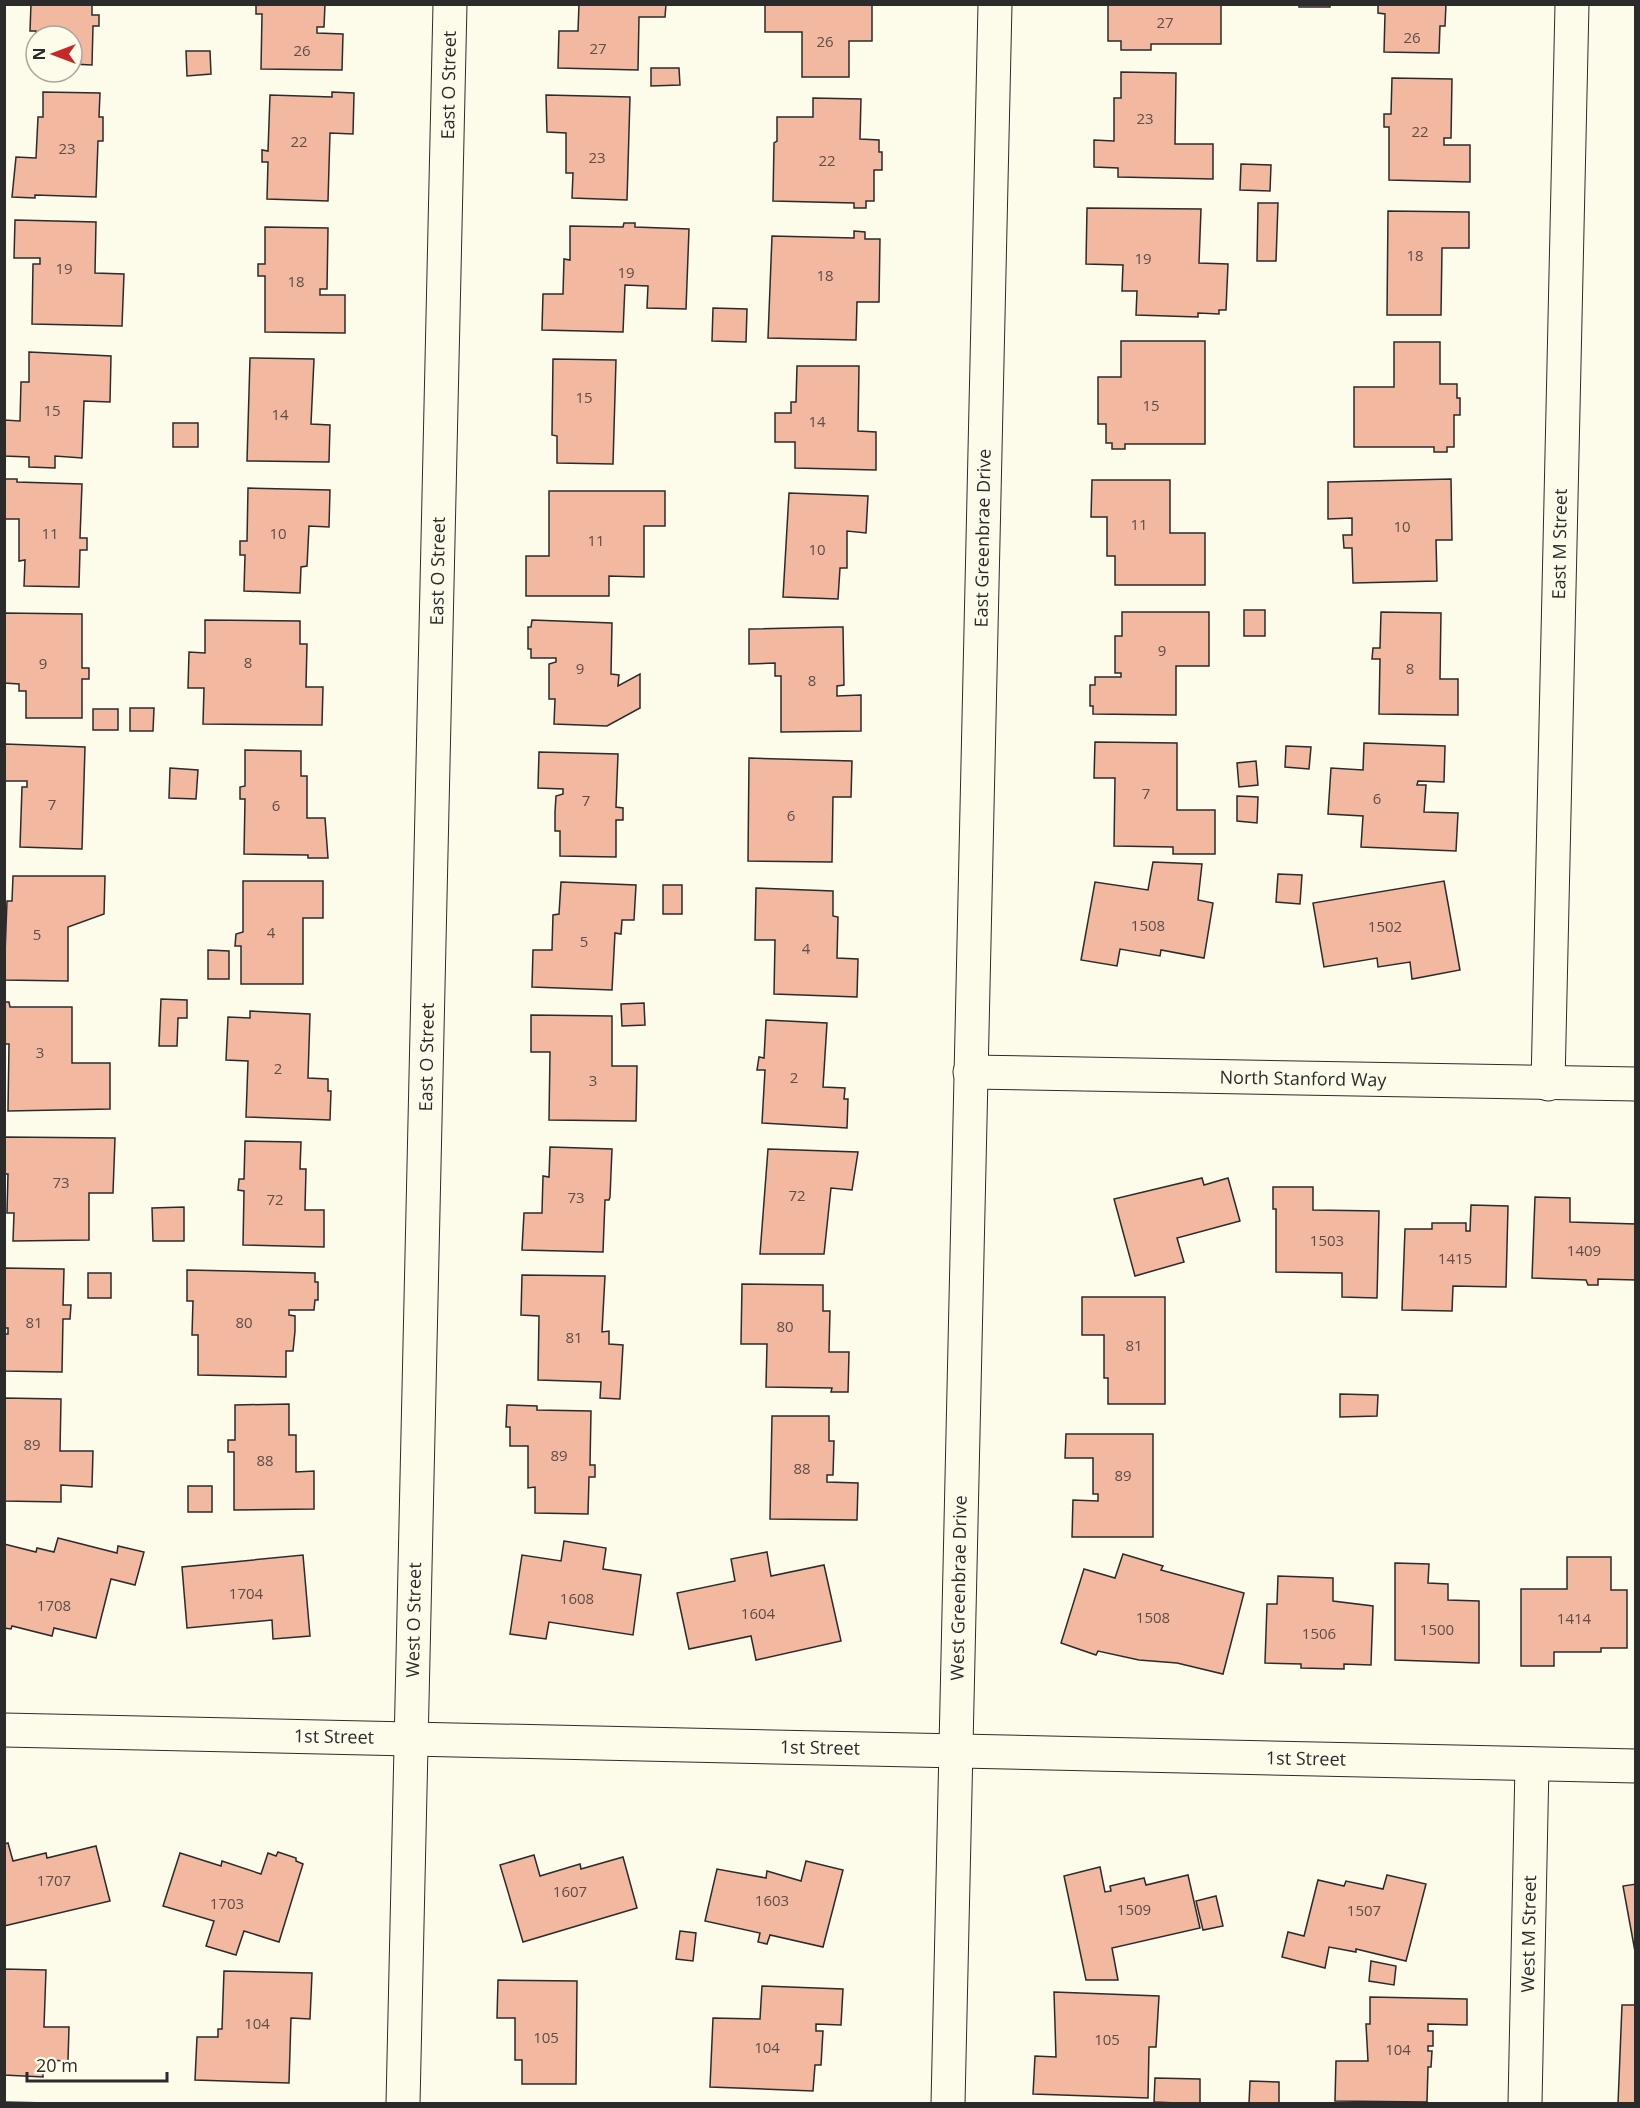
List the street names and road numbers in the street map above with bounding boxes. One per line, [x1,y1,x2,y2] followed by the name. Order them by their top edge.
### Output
[435,30,461,139] street label: East O Street
[968,448,996,627] street label: East Greenbrae Drive
[1546,488,1572,600] street label: East M Street
[424,516,450,625] street label: East O Street
[413,1002,439,1111] street label: East O Street
[1219,1065,1388,1091] street label: North Stanford Way
[944,1495,972,1681] street label: West Greenbrae Drive
[400,1562,426,1678] street label: West O Street
[294,1723,374,1749] street label: 1st Street
[780,1734,860,1760] street label: 1st Street
[1266,1745,1346,1771] street label: 1st Street
[1515,1875,1541,1993] street label: West M Street

